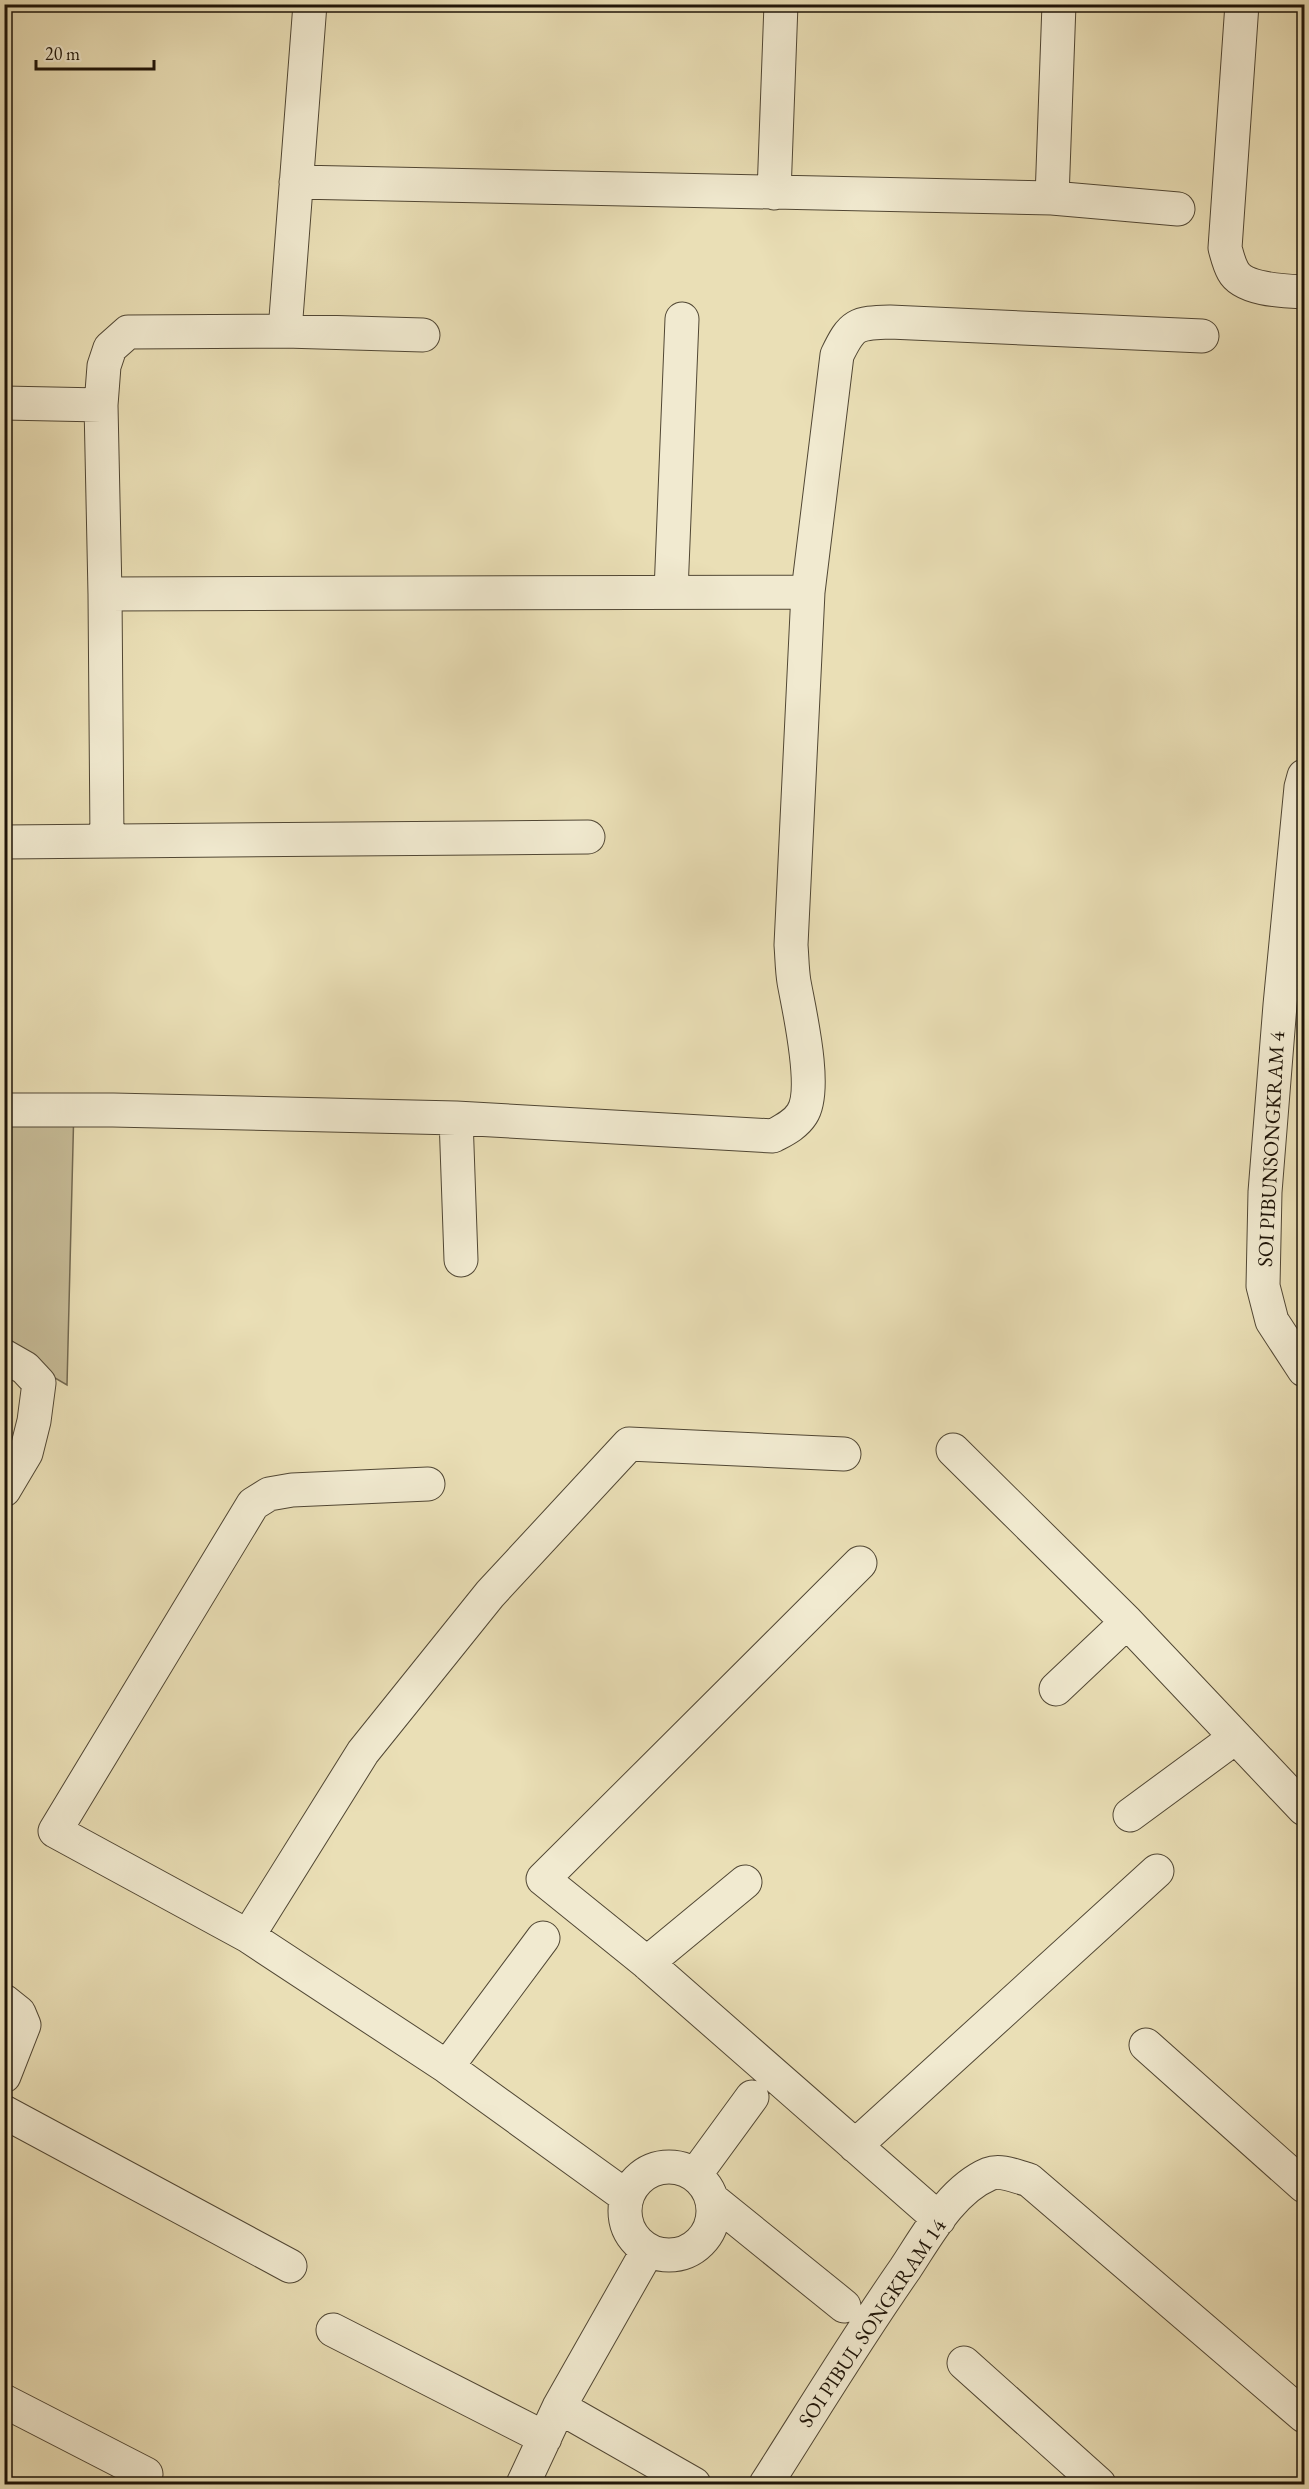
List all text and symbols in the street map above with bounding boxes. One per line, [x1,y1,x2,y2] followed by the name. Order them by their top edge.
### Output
[36,33,154,71] scale bar
[45,42,80,65] text: 20 m
[1251,1030,1290,1267] street label: SOI PIBUNSONGKRAM 4
[792,2213,952,2432] street label: SOI PIBUL SONGKRAM 14

